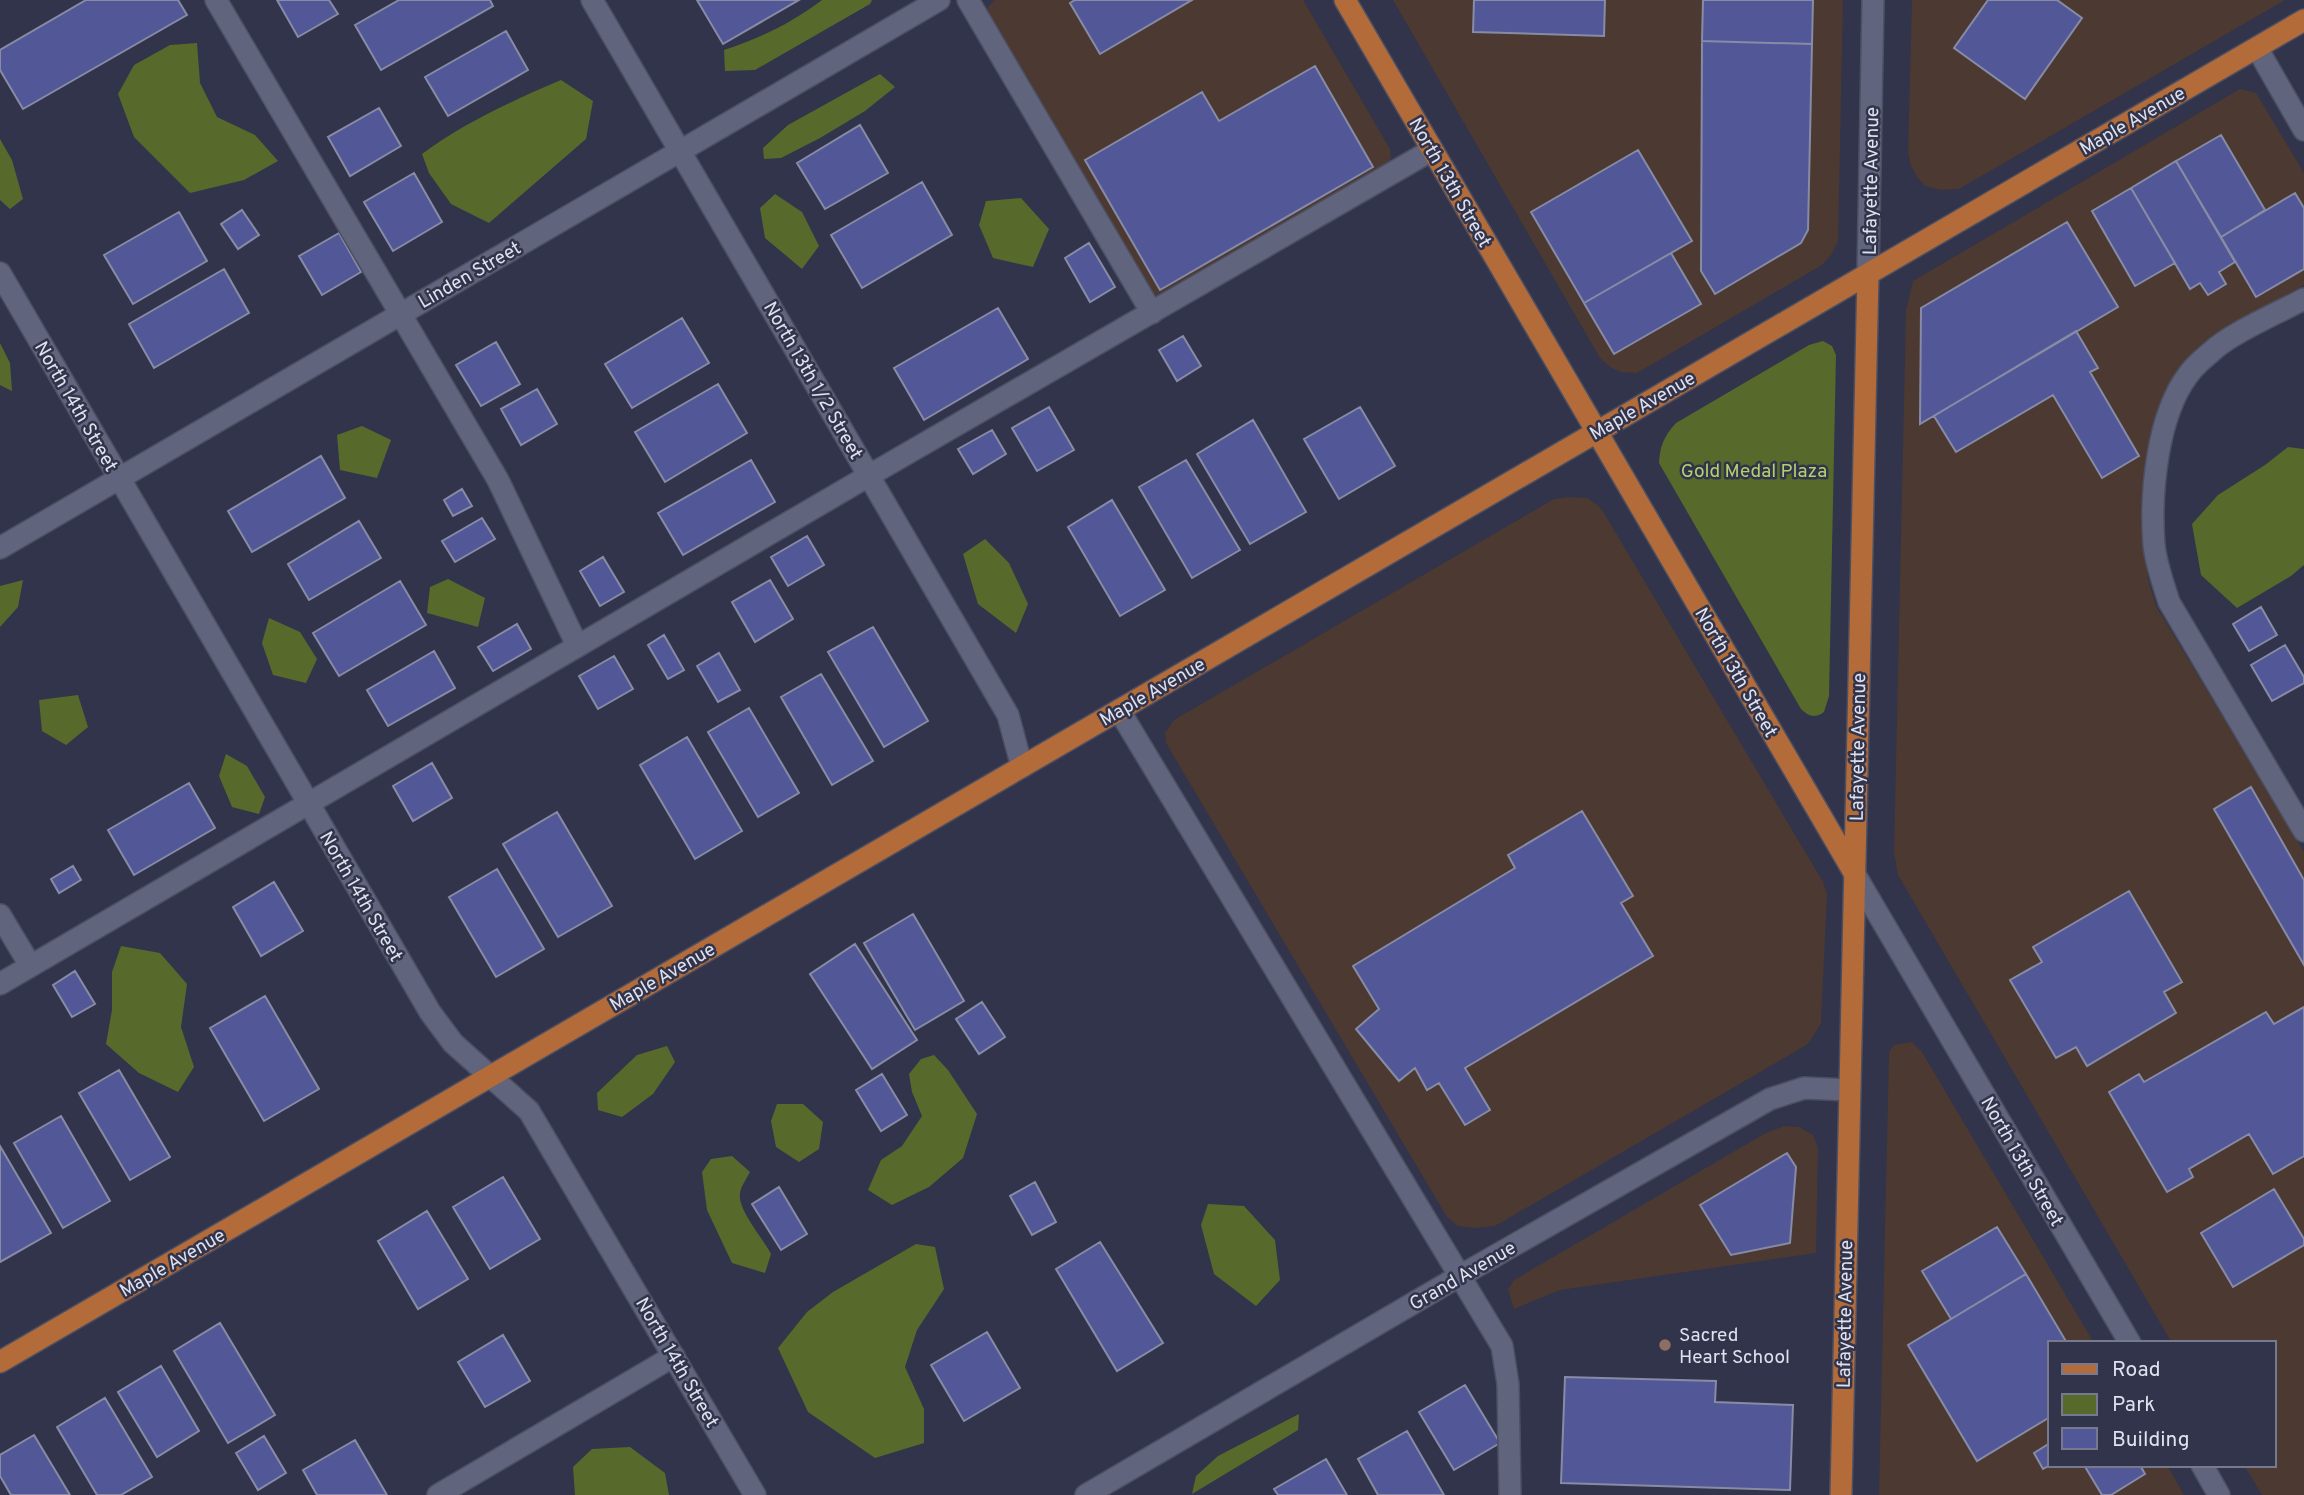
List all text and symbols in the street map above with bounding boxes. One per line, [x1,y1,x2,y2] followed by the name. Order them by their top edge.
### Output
[2076,82,2190,162] street label: Maple Avenue
[1859,107,1885,255] street label: Lafayette Avenue
[1402,114,1496,252] street label: North 13th Street
[414,237,526,315] street label: Linden Street
[757,298,867,464] street label: North 13th 1/2 Street
[28,338,122,476] street label: North 14th Street
[1586,367,1700,447] street label: Maple Avenue
[1681,460,1827,484] park label: Gold Medal Plaza
[1688,604,1782,742] street label: North 13th Street
[1096,653,1210,733] street label: Maple Avenue
[1846,673,1872,821] street label: Lafayette Avenue
[313,828,407,966] street label: North 14th Street
[606,938,720,1018] street label: Maple Avenue
[1974,1093,2068,1231] street label: North 13th Street
[116,1224,230,1304] street label: Maple Avenue
[1405,1237,1521,1317] street label: Grand Avenue
[1833,1240,1859,1388] street label: Lafayette Avenue
[629,1294,723,1432] street label: North 14th Street
[1679,1324,1790,1370] place label: Sacred Heart School
[1657,1337,1673,1353] marker: Sacred Heart School
[2048,1341,2276,1467] legend
[2112,1357,2161,1384] text: Road
[2112,1392,2155,1419] text: Park
[2112,1427,2190,1454] text: Building

